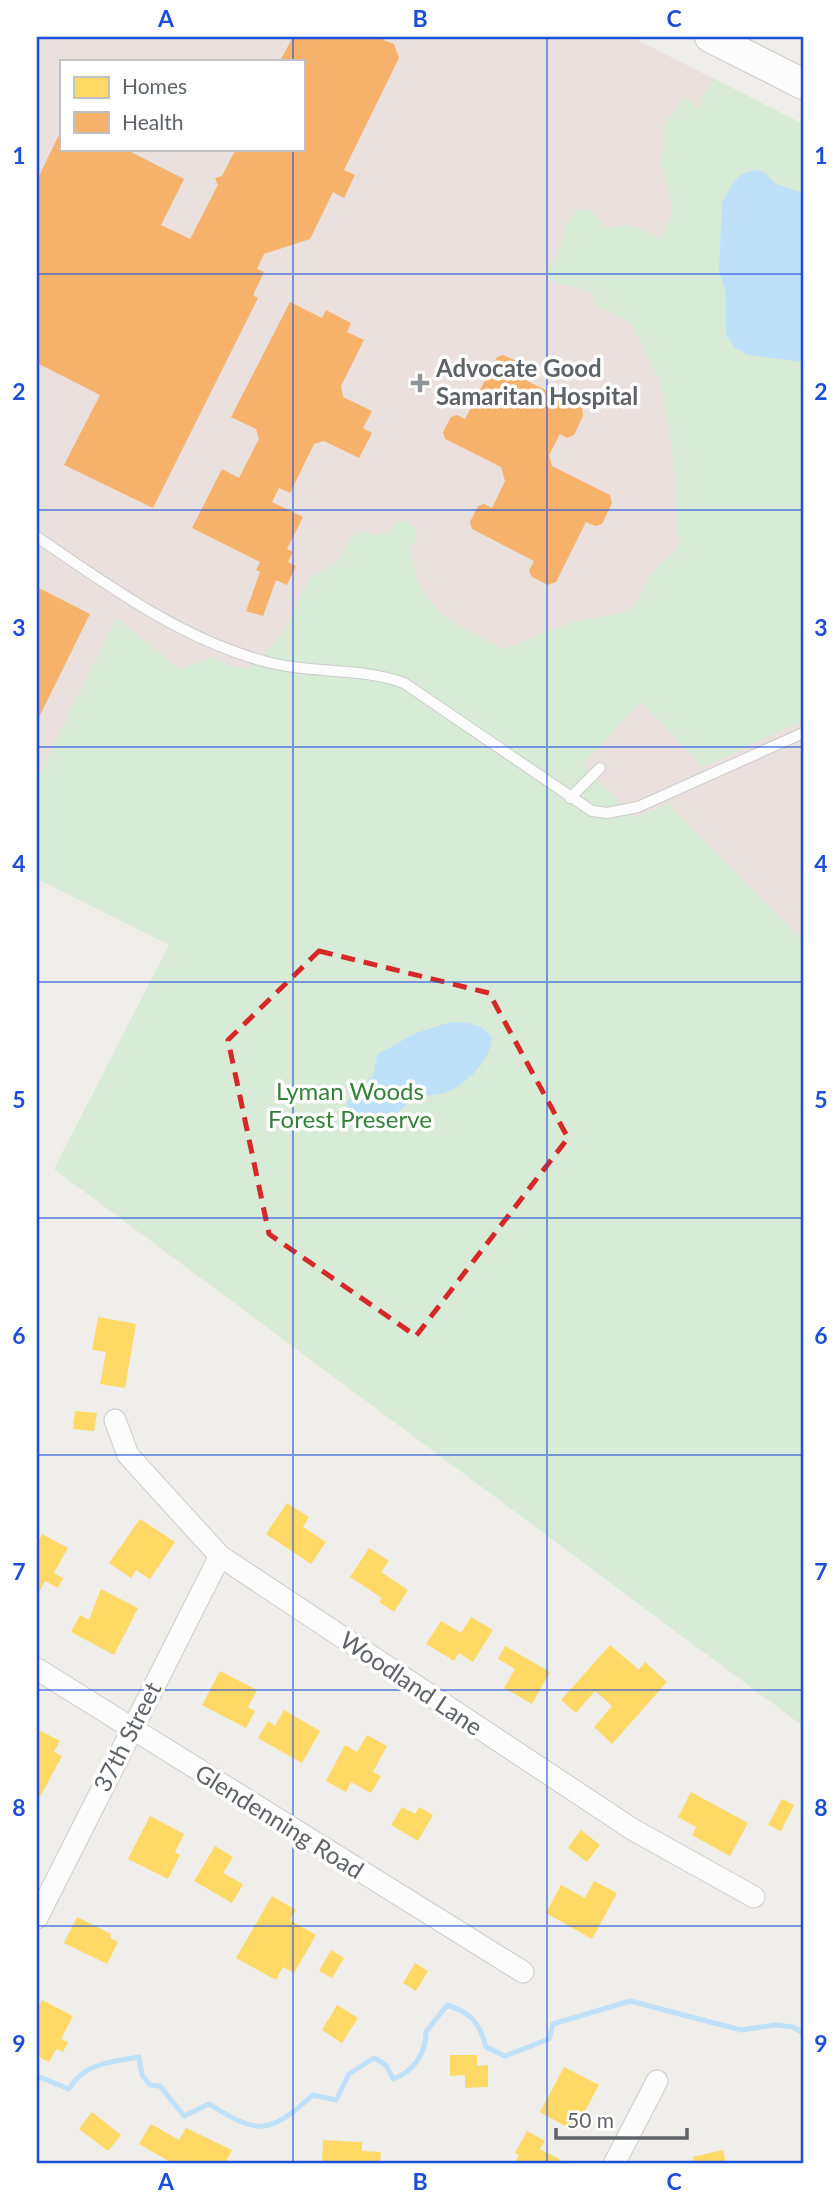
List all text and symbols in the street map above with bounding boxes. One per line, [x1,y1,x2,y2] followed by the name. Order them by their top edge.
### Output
[157,4,175,32] text: A
[412,4,428,32] text: B
[666,4,682,32] text: C
[60,60,304,150] legend
[122,73,187,98] text: Homes
[122,109,183,134] text: Health
[12,141,26,169] text: 1
[814,141,828,169] text: 1
[435,353,638,410] place label: Advocate Good Samaritan Hospital
[410,373,430,393] marker: Advocate Good Samaritan Hospital
[12,377,26,405] text: 2
[814,377,828,405] text: 2
[12,613,26,641] text: 3
[814,613,828,641] text: 3
[12,849,26,877] text: 4
[814,849,828,877] text: 4
[268,1076,432,1133] park label: Lyman Woods Forest Preserve
[12,1085,26,1113] text: 5
[814,1085,828,1113] text: 5
[12,1321,26,1349] text: 6
[814,1321,828,1349] text: 6
[12,1557,26,1585] text: 7
[814,1557,828,1585] text: 7
[335,1625,488,1741] street label: Woodland Lane
[87,1676,167,1796] street label: 37th Street
[190,1757,369,1884] street label: Glendenning Road
[12,1793,26,1821] text: 8
[814,1793,828,1821] text: 8
[12,2029,26,2057] text: 9
[814,2029,828,2057] text: 9
[556,2096,688,2140] scale bar
[567,2107,614,2132] text: 50 m
[157,2167,175,2195] text: A
[412,2167,428,2195] text: B
[666,2167,682,2195] text: C

